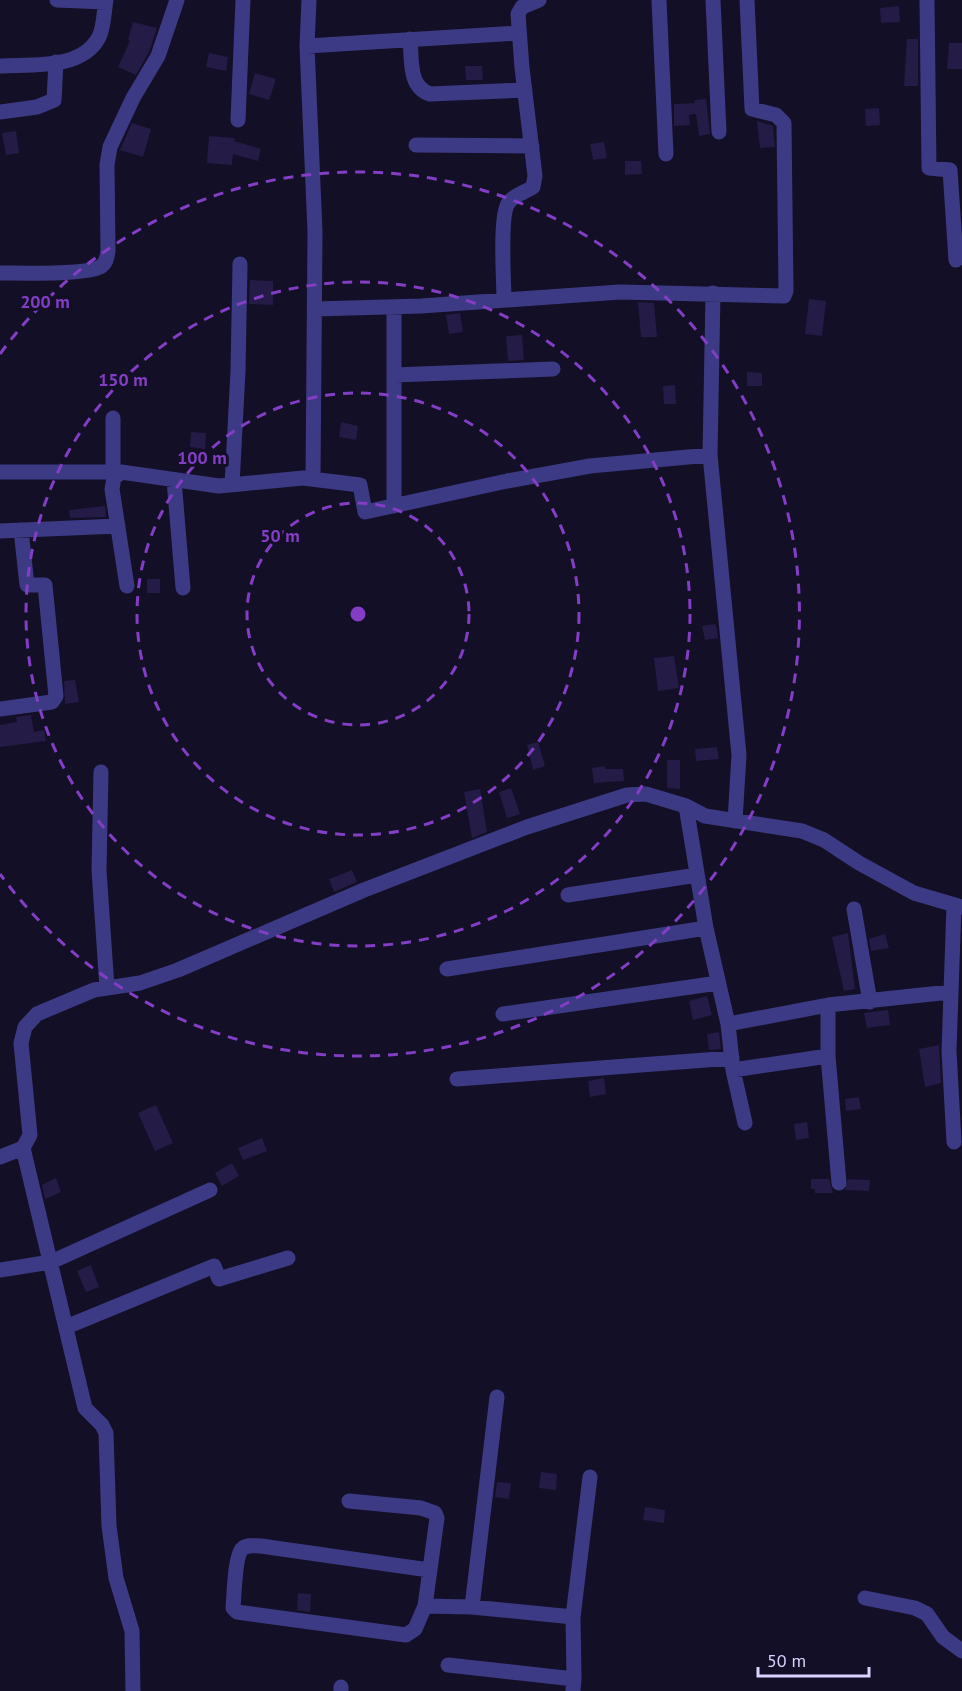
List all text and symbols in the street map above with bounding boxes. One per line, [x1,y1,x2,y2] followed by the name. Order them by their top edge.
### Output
[20,290,70,313] text: 200 m
[98,368,148,391] text: 150 m
[177,446,227,469] text: 100 m
[260,524,300,547] text: 50 m
[348,604,368,624] centre of rings
[758,1640,869,1678] scale bar
[767,1649,806,1672] text: 50 m

